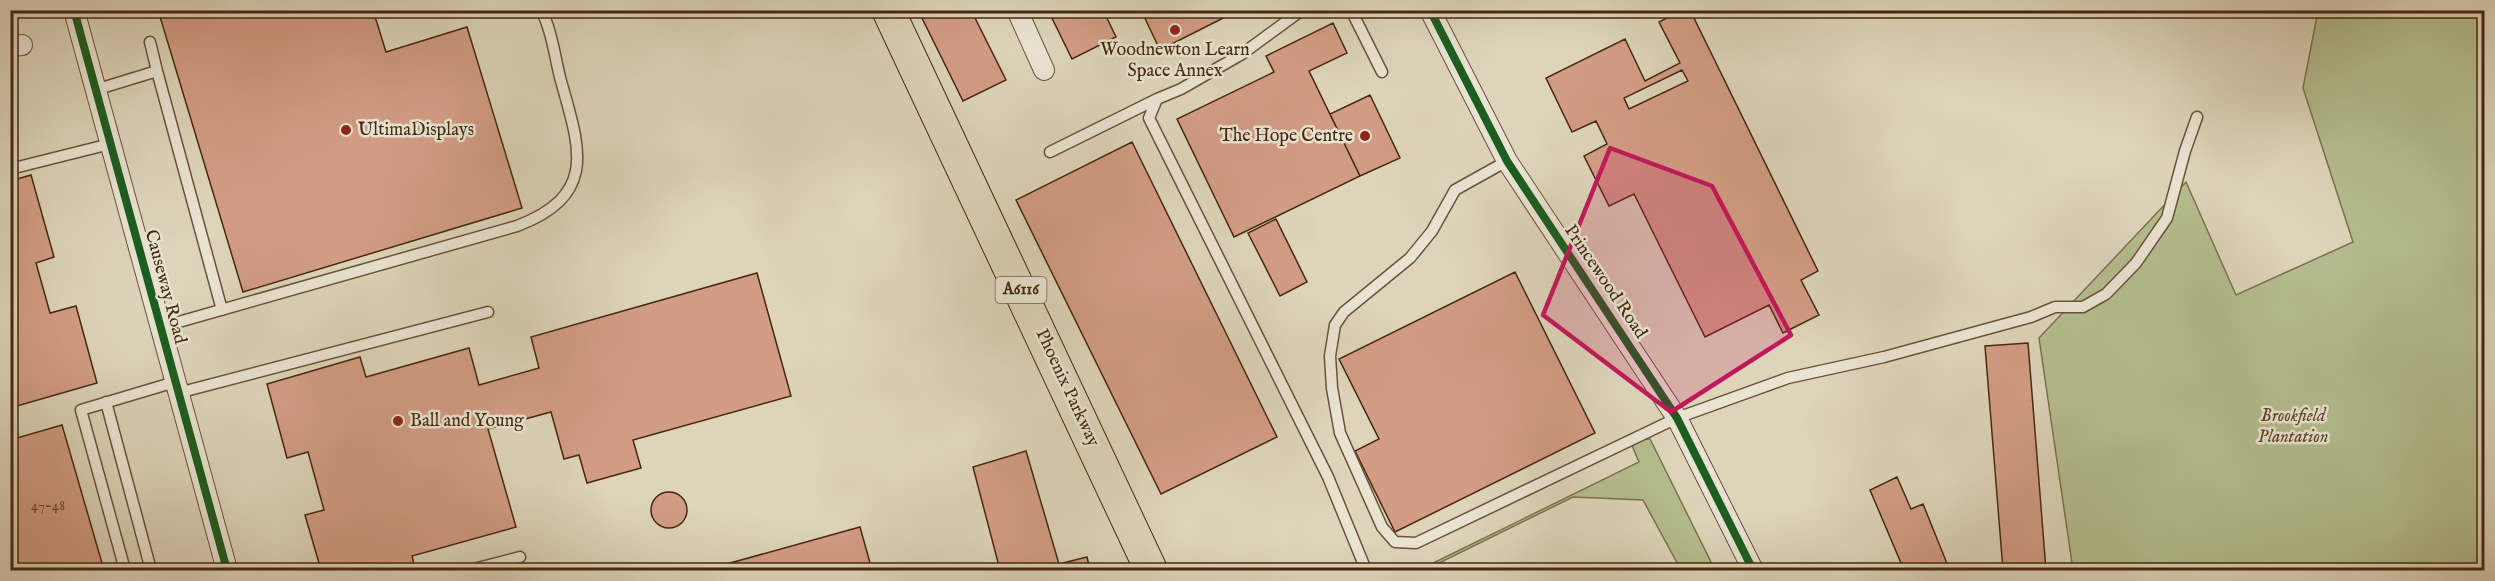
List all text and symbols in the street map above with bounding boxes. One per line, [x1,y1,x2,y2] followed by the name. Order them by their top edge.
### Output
[1168,23,1182,37] marker: Woodnewton Learn Space Annex
[1100,39,1250,83] place label: Woodnewton Learn Space Annex
[358,119,474,142] place label: UltimaDisplays
[339,123,353,137] marker: UltimaDisplays
[1220,125,1353,148] place label: The Hope Centre
[1358,129,1372,143] marker: The Hope Centre
[1558,221,1652,344] street label: Princewood Road
[139,227,191,347] street label: Causeway Road
[996,277,1046,303] road number: A6116
[1030,325,1104,451] street label: Phoenix Parkway
[2258,405,2328,449] park label: Brookfield Plantation
[410,410,524,433] place label: Ball and Young
[391,414,405,428] marker: Ball and Young
[31,496,65,515] house number: 47-48

